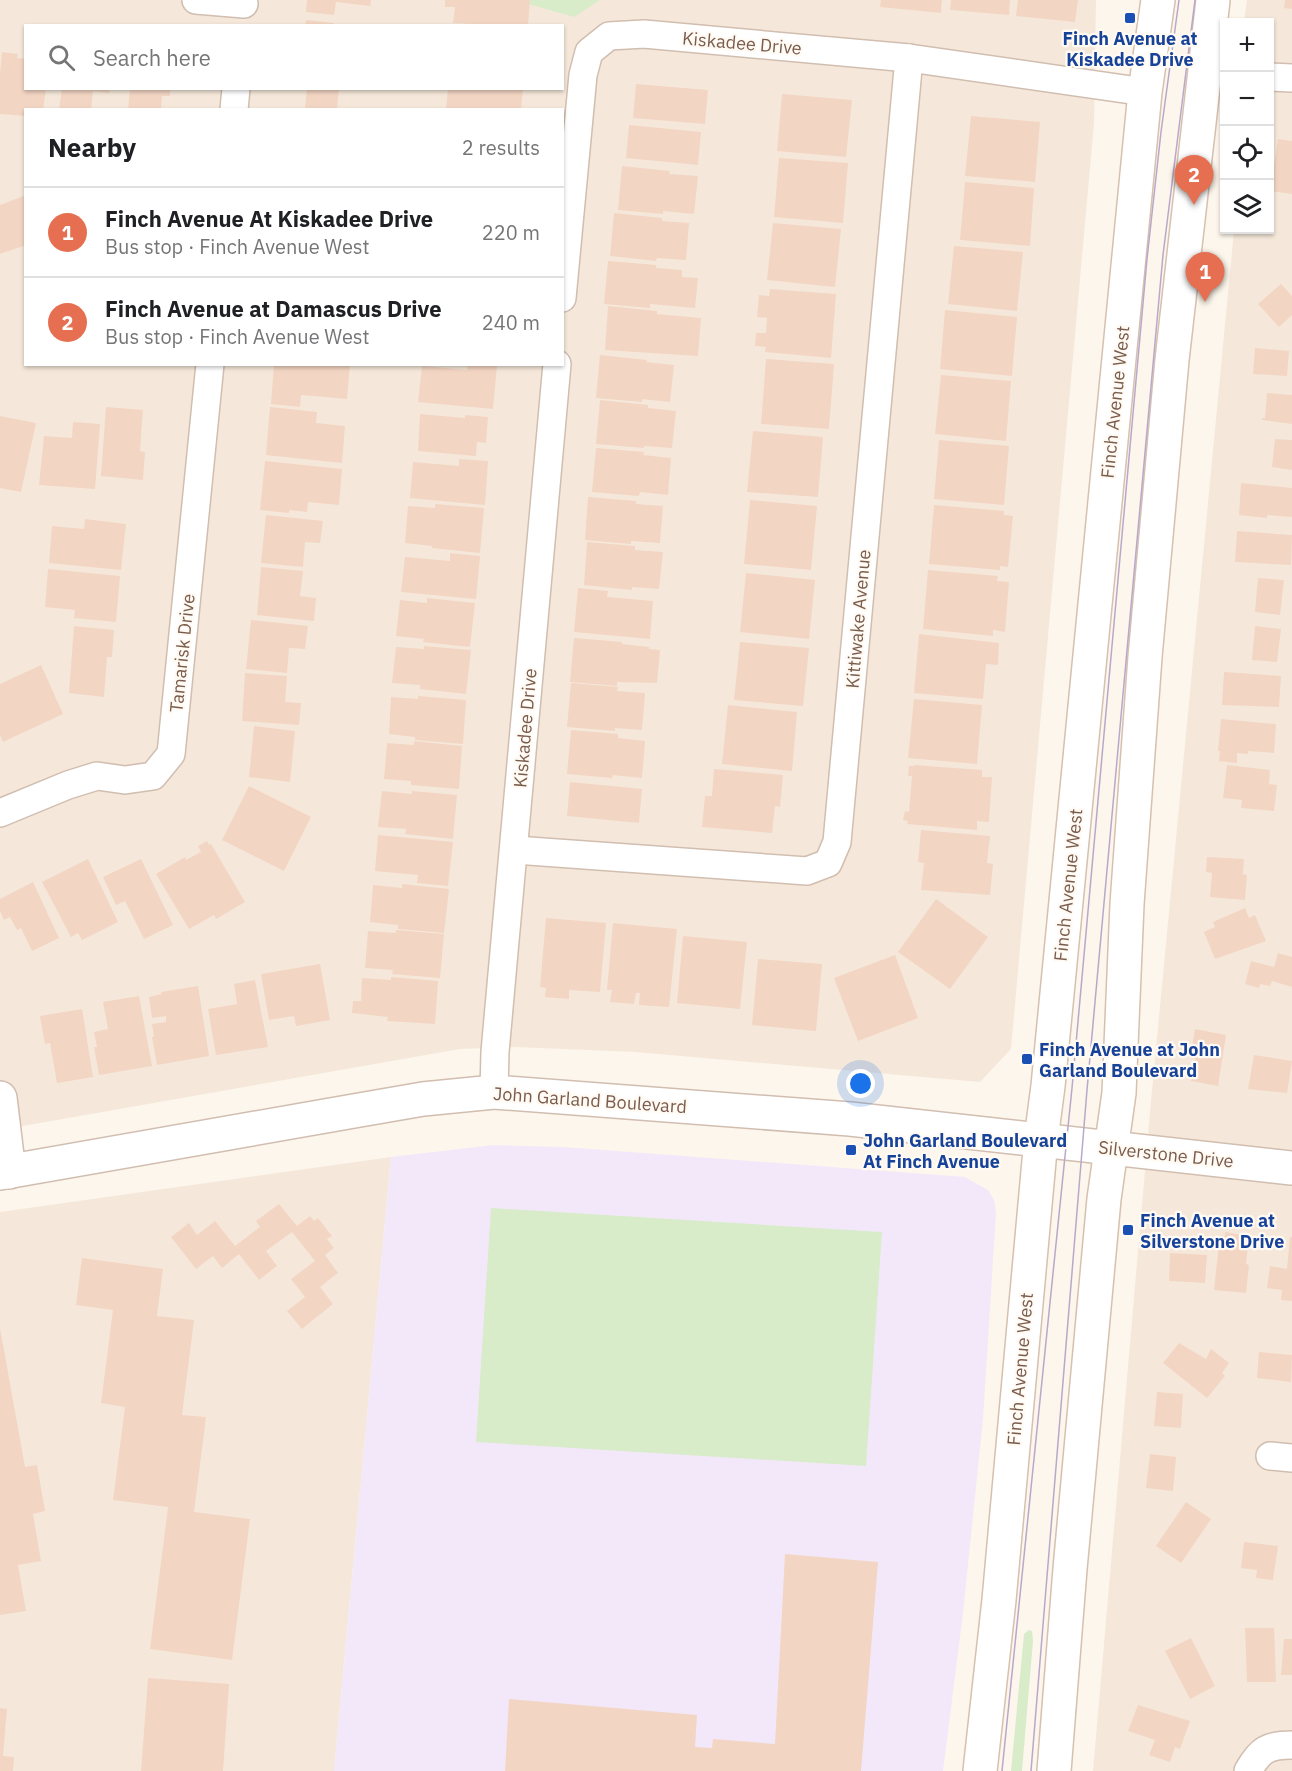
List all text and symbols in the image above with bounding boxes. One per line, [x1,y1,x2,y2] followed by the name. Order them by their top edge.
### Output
[1123,11,1137,25] marker: Finch Avenue at Kiskadee Drive
[1220,18,1274,234] map controls
[1220,18,1274,72] button: +
[24,24,564,90] search box
[681,26,803,60] street label: Kiskadee Drive
[1063,27,1198,71] place label: Finch Avenue at Kiskadee Drive
[45,41,78,74] icon: search
[93,43,211,72] text: Search here
[1220,72,1274,126] button: −
[1220,126,1274,180] button: locate
[48,130,136,164] text: Nearby
[462,134,540,161] text: 2 results
[1174,156,1214,205] pin: 2
[1220,180,1274,234] button: layers
[105,204,433,233] text: Finch Avenue At Kiskadee Drive
[62,219,74,246] text: 1
[482,219,540,246] text: 220 m
[105,233,369,260] text: Bus stop · Finch Avenue West
[1186,252,1224,302] pin: 1
[105,294,442,323] text: Finch Avenue at Damascus Drive
[62,309,74,336] text: 2
[482,309,540,336] text: 240 m
[105,323,369,350] text: Bus stop · Finch Avenue West
[1096,325,1134,479] street label: Finch Avenue West
[840,548,876,690] street label: Kittiwake Avenue
[164,592,200,714] street label: Tamarisk Drive
[508,667,542,789] street label: Kiskadee Drive
[1049,808,1087,962] street label: Finch Avenue West
[1039,1038,1220,1082] place label: Finch Avenue at John Garland Boulevard
[1020,1052,1034,1066] marker: Finch Avenue at John Garland Boulevard
[846,1069,875,1098] your location
[492,1082,688,1118] street label: John Garland Boulevard
[863,1129,1067,1173] place label: John Garland Boulevard At Finch Avenue
[1097,1135,1235,1173] street label: Silverstone Drive
[844,1143,858,1157] marker: John Garland Boulevard At Finch Avenue
[1140,1209,1284,1253] place label: Finch Avenue at Silverstone Drive
[1121,1223,1135,1237] marker: Finch Avenue at Silverstone Drive
[1002,1292,1038,1446] street label: Finch Avenue West

